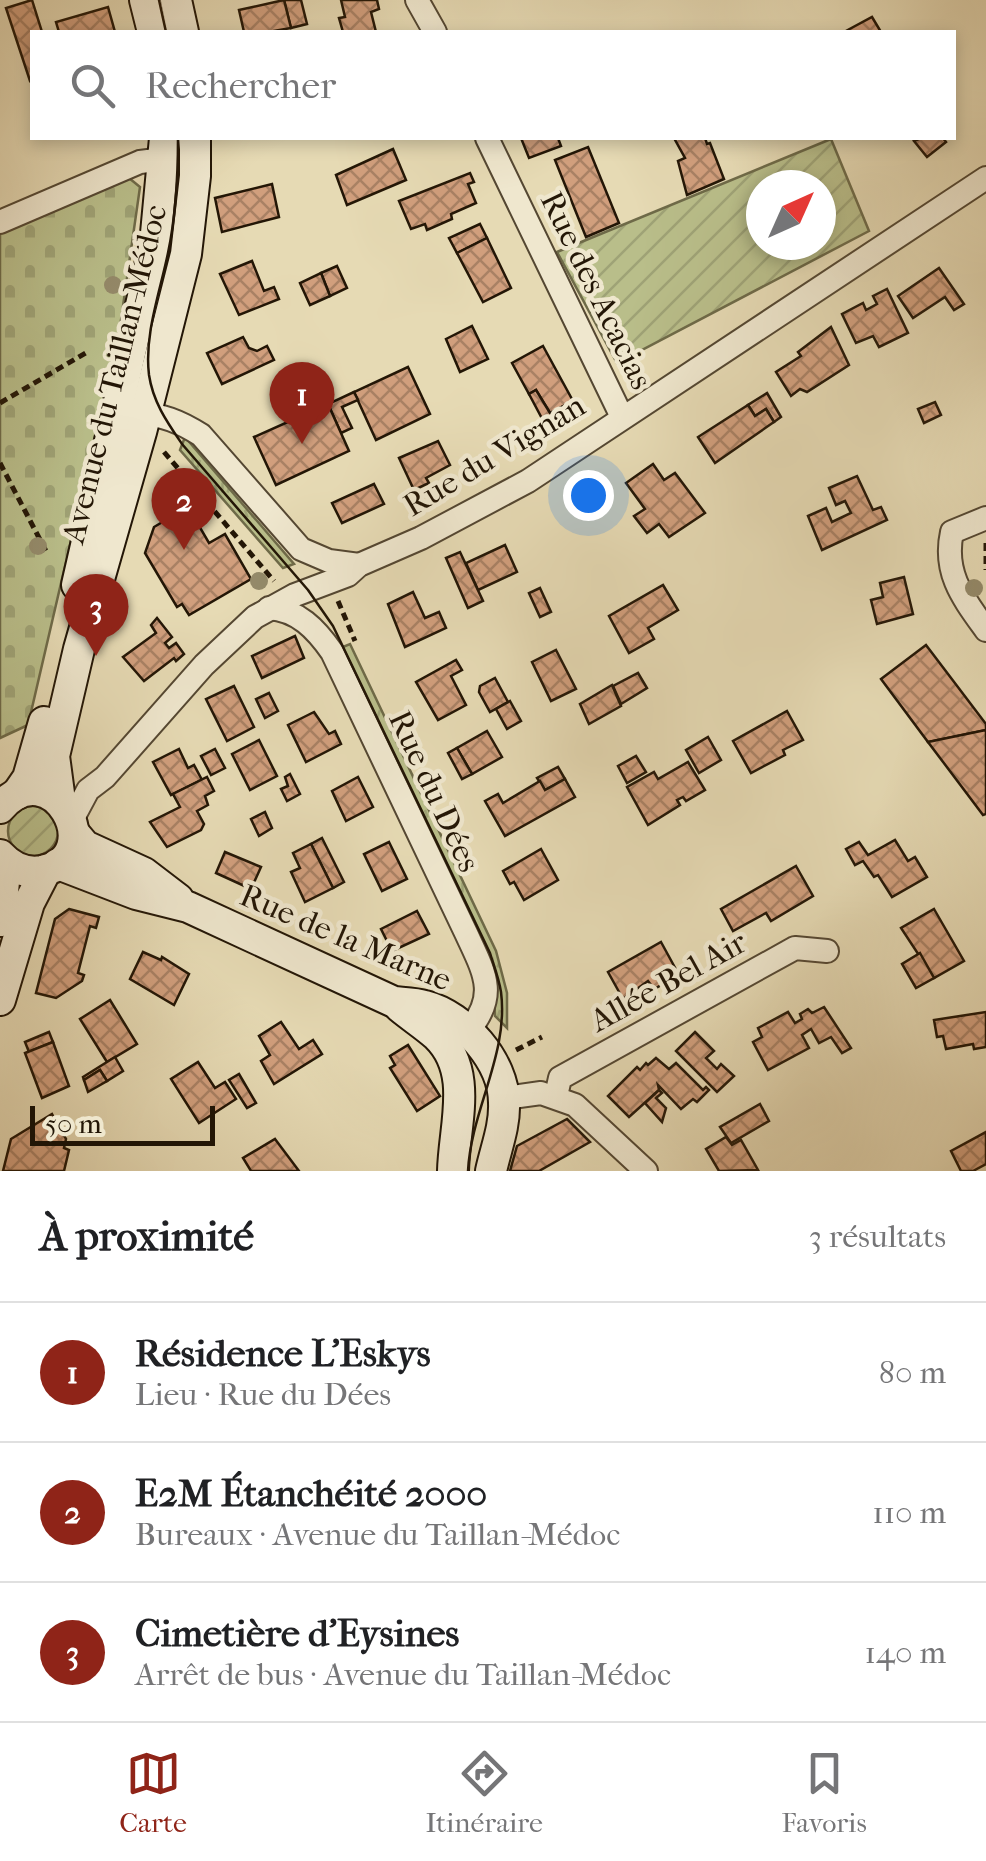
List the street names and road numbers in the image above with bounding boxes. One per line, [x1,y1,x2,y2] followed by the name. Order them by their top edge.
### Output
[533,185,660,395] street label: Rue des Acacias
[54,201,174,549] street label: Avenue du Taillan-Médoc
[397,387,592,524] street label: Rue du Vignan
[381,705,488,878] street label: Rue du Dées
[235,876,457,999] street label: Rue de la Marne
[582,923,753,1040] street label: Allée Bel Air

